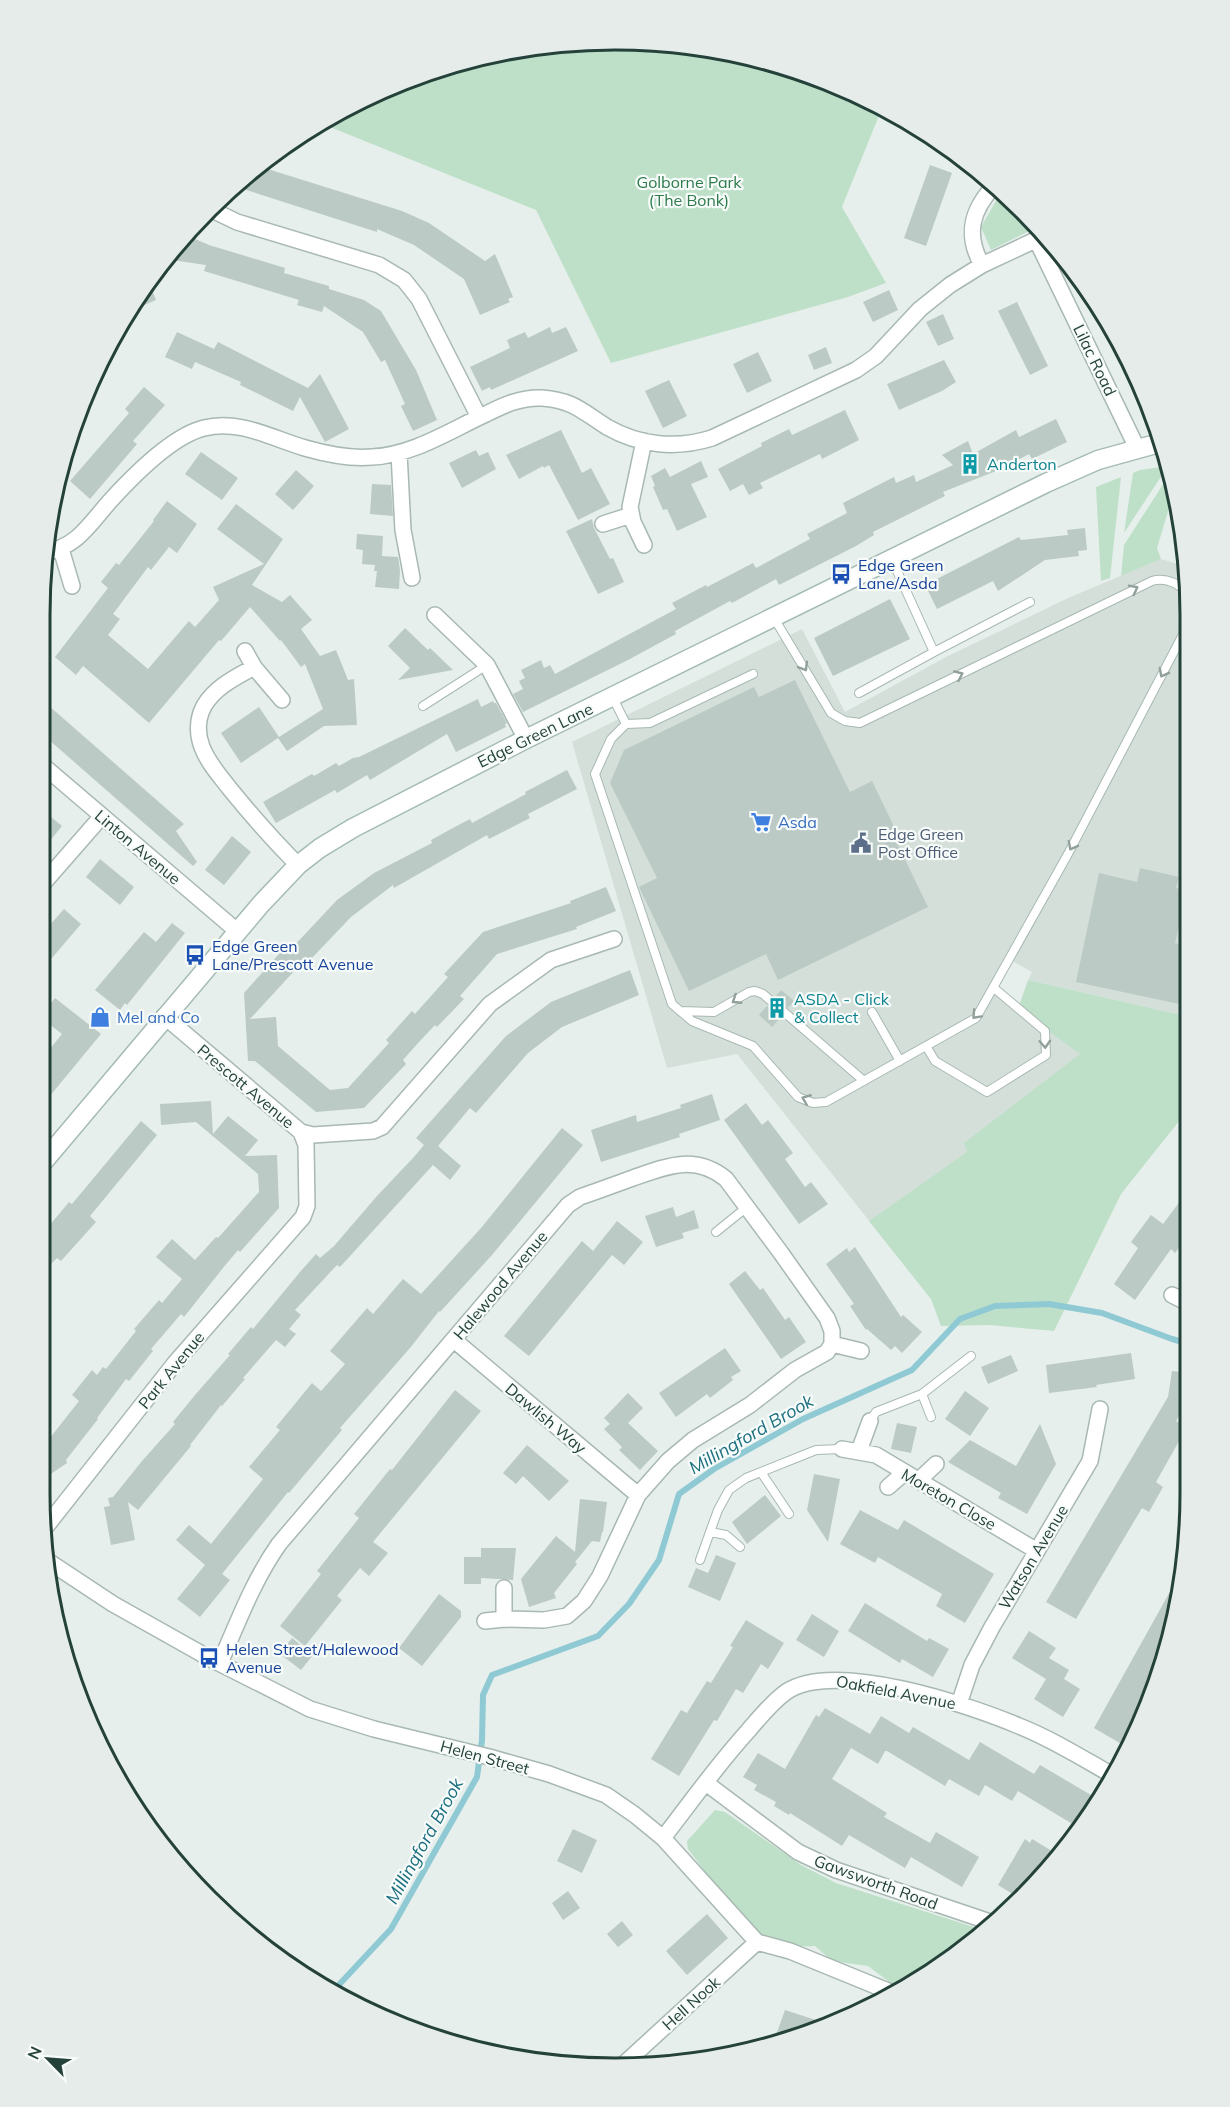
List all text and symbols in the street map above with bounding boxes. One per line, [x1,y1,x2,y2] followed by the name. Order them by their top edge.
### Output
[636,172,742,210] park label: Golborne Park (The Bonk)
[1069,321,1121,399] street label: Lilac Road
[958,452,982,476] building icon: Anderton
[987,454,1057,474] place label: Anderton
[858,555,944,593] place label: Edge Green Lane/Asda
[829,562,853,586] bus stop icon: Edge Green Lane/Asda
[1128,584,1139,596] one-way arrow
[797,661,809,671] one-way arrow
[1159,667,1170,677] one-way arrow
[953,670,964,682] one-way arrow
[474,698,596,772] street label: Edge Green Lane
[91,805,185,889] street label: Linton Avenue
[749,810,773,834] supermarket icon: Asda
[778,812,817,832] place label: Asda
[878,824,964,862] place label: Edge Green Post Office
[849,831,873,855] public building icon: Edge Green Post Office
[1068,839,1079,850] one-way arrow
[212,936,373,974] place label: Edge Green Lane/Prescott Avenue
[183,943,207,967] bus stop icon: Edge Green Lane/Prescott Avenue
[794,989,890,1027] place label: ASDA - Click & Collect
[732,993,743,1004] one-way arrow
[765,996,789,1020] building icon: ASDA - Click & Collect
[88,1005,112,1029] shop icon: Mel and Co
[117,1007,200,1027] place label: Mel and Co
[972,1008,983,1018] one-way arrow
[193,1040,299,1132] street label: Prescott Avenue
[1039,1040,1052,1049] one-way arrow
[802,1094,813,1106] one-way arrow
[449,1227,551,1343] street label: Halewood Avenue
[134,1327,208,1413] street label: Park Avenue
[502,1378,591,1458] street label: Dawlish Way
[684,1389,818,1479] water label: Millingford Brook
[898,1464,1000,1534] street label: Moreton Close
[994,1501,1072,1613] street label: Watson Avenue
[226,1639,399,1677] place label: Helen Street/Halewood Avenue
[197,1646,221,1670] bus stop icon: Helen Street/Halewood Avenue
[835,1671,957,1713] street label: Oakfield Avenue
[438,1736,532,1779] street label: Helen Street
[380,1773,468,1908] water label: Millingford Brook
[811,1850,941,1914] street label: Gawsworth Road
[658,1971,725,2034] street label: Hell Nook
[18,2029,78,2089] north arrow
[23,2043,46,2062] text: N

